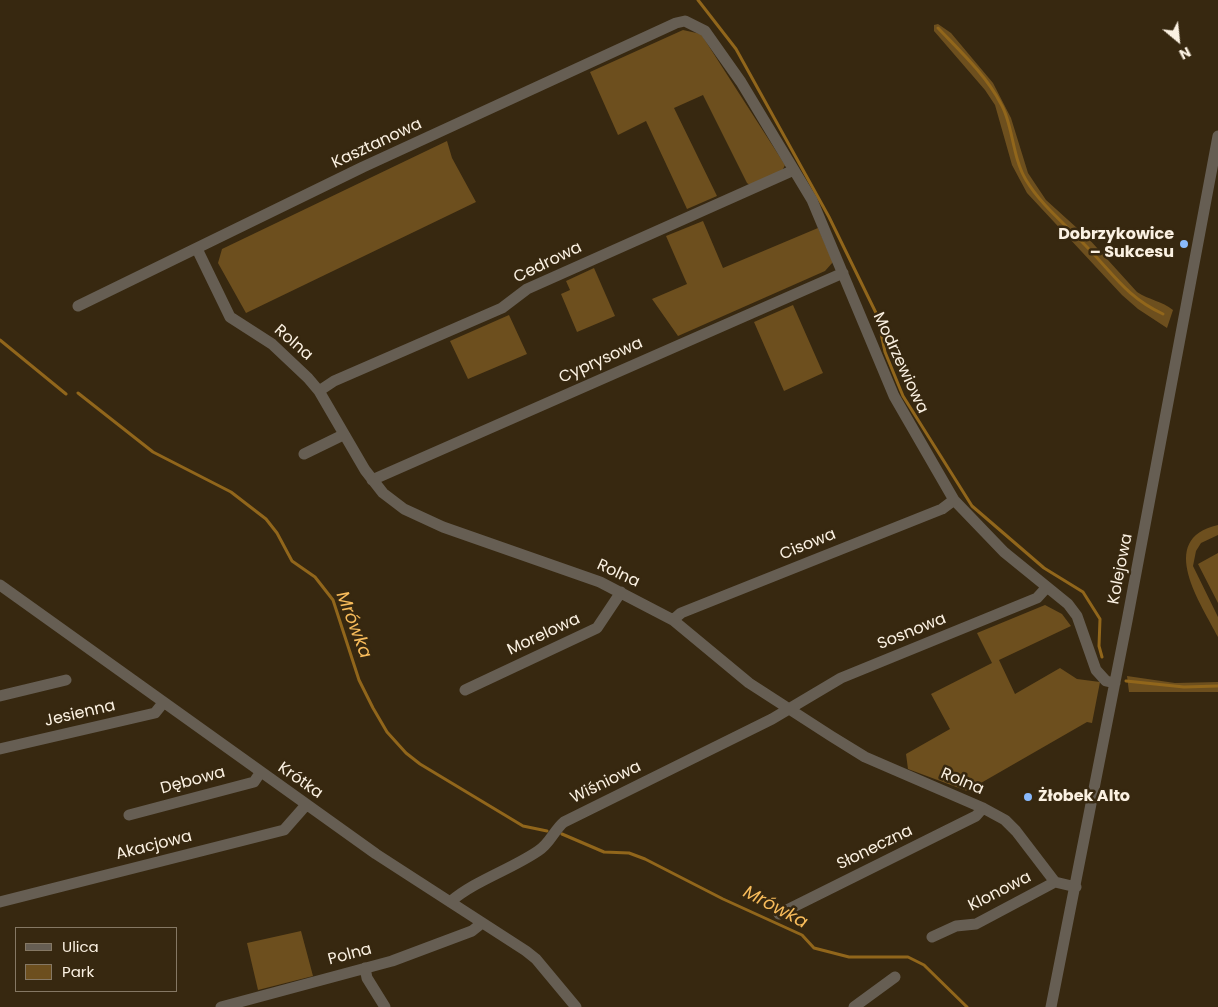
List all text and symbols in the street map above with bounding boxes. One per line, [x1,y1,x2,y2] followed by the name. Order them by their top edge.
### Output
[1153,15,1203,65] north arrow
[1176,42,1194,65] text: N
[329,115,425,173] street label: Kasztanowa
[1058,225,1174,263] place label: Dobrzykowice – Sukcesu
[511,238,585,288] street label: Cedrowa
[1178,238,1190,250] marker: Dobrzykowice – Sukcesu
[868,309,932,417] street label: Modrzewiowa
[270,321,316,365] street label: Rolna
[556,334,646,388] street label: Cyprysowa
[777,525,839,565] street label: Cisowa
[1105,532,1137,606] street label: Kolejowa
[594,556,642,592] street label: Rolna
[330,588,376,662] water label: Mrówka
[505,610,583,660] street label: Morelowa
[875,610,949,654] street label: Sosnowa
[43,697,117,731] street label: Jesienna
[568,758,644,808] street label: Wiśniowa
[274,759,326,803] street label: Krótka
[159,763,227,799] street label: Dębowa
[938,764,986,800] street label: Rolna
[1038,787,1130,807] place label: Żłobek Alto
[1022,791,1034,803] marker: Żłobek Alto
[834,821,916,875] street label: Słoneczna
[114,827,194,865] street label: Akacjowa
[965,868,1035,916] street label: Klonowa
[739,882,811,934] water label: Mrówka
[15,927,178,992] legend
[62,936,99,957] text: Ulica
[326,940,374,970] street label: Polna
[62,961,94,982] text: Park

